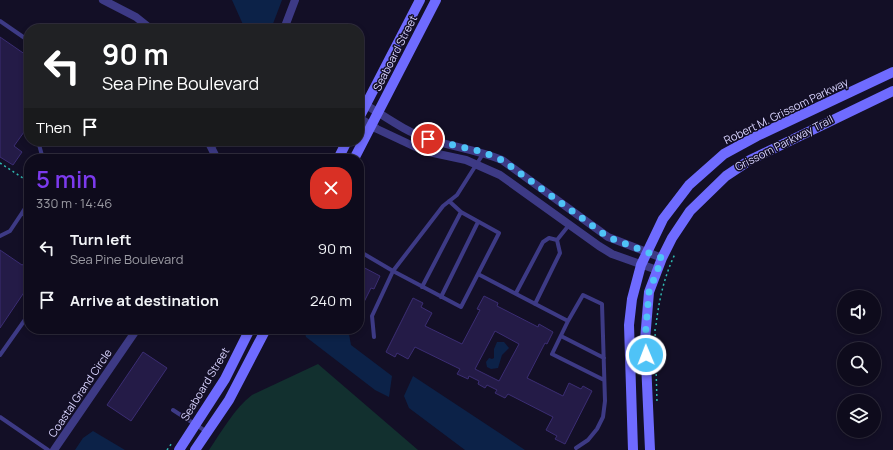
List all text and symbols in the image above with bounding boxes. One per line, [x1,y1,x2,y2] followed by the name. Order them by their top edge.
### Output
[369,12,420,93] street label: Seaboard Street
[102,35,169,73] text: 90 m
[36,40,88,92] icon: left
[102,71,259,95] text: Sea Pine Boulevard
[721,74,851,147] street label: Robert M. Grissom Parkway
[732,111,836,174] street label: Grissom Parkway Trail
[79,116,101,138] icon: arrive
[36,117,71,138] text: Then
[411,122,445,156] pin
[417,128,439,150] icon: arrive
[36,162,97,195] text: 5 min
[310,167,352,209] button: close
[36,194,112,212] text: 330 m · 14:46
[70,229,132,250] text: Turn left
[36,237,58,259] icon: left
[318,238,352,259] text: 90 m
[70,250,184,268] text: Sea Pine Boulevard
[36,289,58,311] icon: arrive
[70,290,219,311] text: Arrive at destination
[310,290,352,311] text: 240 m
[837,290,881,438] map controls
[837,290,881,334] button: sound
[625,334,667,376] position arrow
[837,342,881,386] button: search
[177,344,232,423] street label: Seaboard Street
[44,345,115,440] street label: Coastal Grand Circle
[837,394,881,438] button: layers

